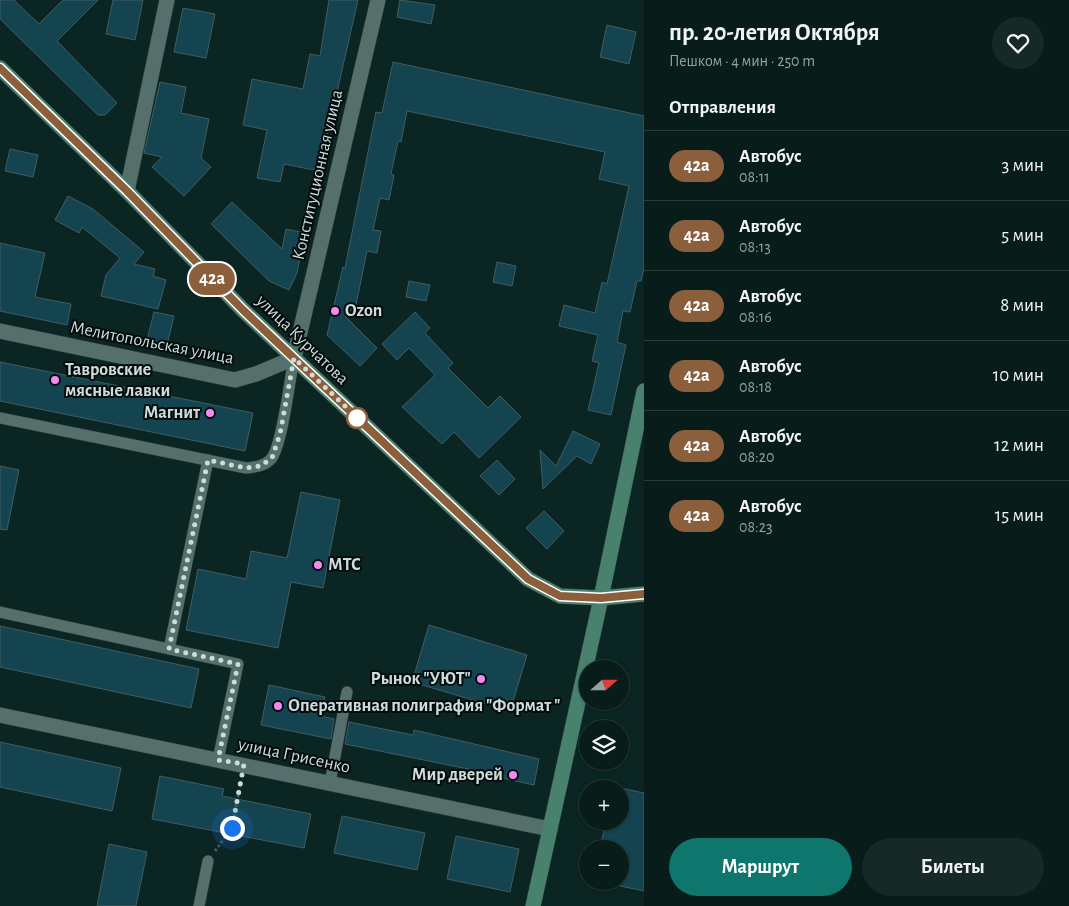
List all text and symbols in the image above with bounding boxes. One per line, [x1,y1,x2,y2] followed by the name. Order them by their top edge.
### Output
[992,17,1044,69] button: heart
[669,21,880,45] text: пр. 20-летия Октября
[669,53,815,69] text: Пешком · 4 мин · 250 m
[290,88,346,262] street label: Конституционная улица
[669,98,776,117] text: Отправления
[739,147,802,166] text: Автобус
[1001,156,1044,175] text: 3 мин
[683,157,710,175] text: 42a
[739,169,770,185] text: 08:11
[739,217,802,236] text: Автобус
[1001,226,1044,245] text: 5 мин
[683,227,710,245] text: 42a
[739,239,771,255] text: 08:13
[183,263,241,295] line badge: 42a
[199,270,225,288] text: 42a
[739,287,802,306] text: Автобус
[252,291,352,388] street label: улица Курчатова
[1000,296,1044,315] text: 8 мин
[683,297,710,315] text: 42a
[345,302,382,320] place label: Ozon
[329,305,341,317] marker: Ozon
[739,309,772,325] text: 08:16
[69,318,235,368] street label: Мелитопольская улица
[739,357,802,376] text: Автобус
[65,361,170,400] place label: Тавровские мясные лавки
[993,366,1044,385] text: 10 мин
[683,367,710,385] text: 42a
[49,374,61,386] marker: Тавровские мясные лавки
[739,379,772,395] text: 08:18
[144,404,201,422] place label: Магнит
[204,407,216,419] marker: Магнит
[346,407,368,429] unlabelled marker
[739,427,802,446] text: Автобус
[994,436,1044,455] text: 12 мин
[683,437,710,455] text: 42a
[739,449,774,465] text: 08:20
[739,497,802,516] text: Автобус
[995,506,1044,525] text: 15 мин
[683,507,710,525] text: 42a
[739,519,773,535] text: 08:23
[328,556,361,574] place label: МТС
[312,559,324,571] marker: МТС
[579,660,629,710] north arrow
[579,660,629,890] map controls
[371,670,471,688] place label: Рынок "УЮТ"
[475,673,487,685] marker: Рынок "УЮТ"
[288,697,560,715] place label: Оперативная полиграфия "Формат "
[272,700,284,712] marker: Оперативная полиграфия "Формат "
[579,720,629,770] button: layers
[235,735,352,777] street label: улица Грисенко
[412,766,503,784] place label: Мир дверей
[507,769,519,781] marker: Мир дверей
[579,780,629,830] button: +
[220,816,245,841] your location
[669,838,852,896] button: Маршрут
[862,838,1044,896] button: Билеты
[579,840,629,890] button: −

